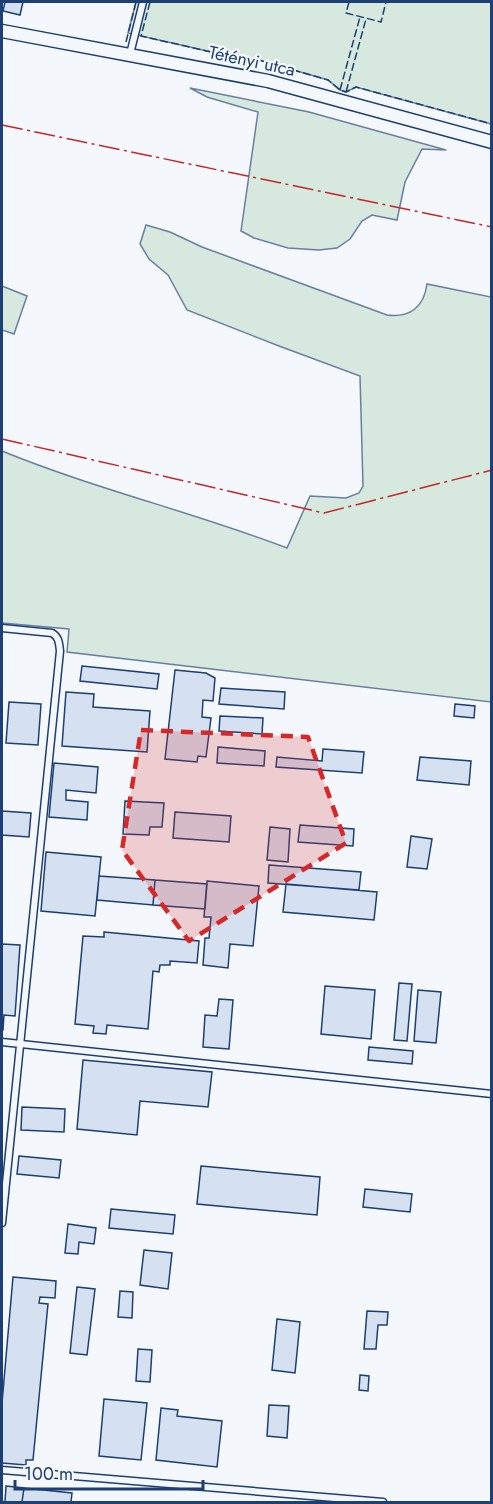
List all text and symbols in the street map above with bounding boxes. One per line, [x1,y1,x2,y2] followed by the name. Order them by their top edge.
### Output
[206,39,298,83] street label: Tétényi utca
[15,1453,202,1491] scale bar
[24,1461,73,1487] text: 100 m

